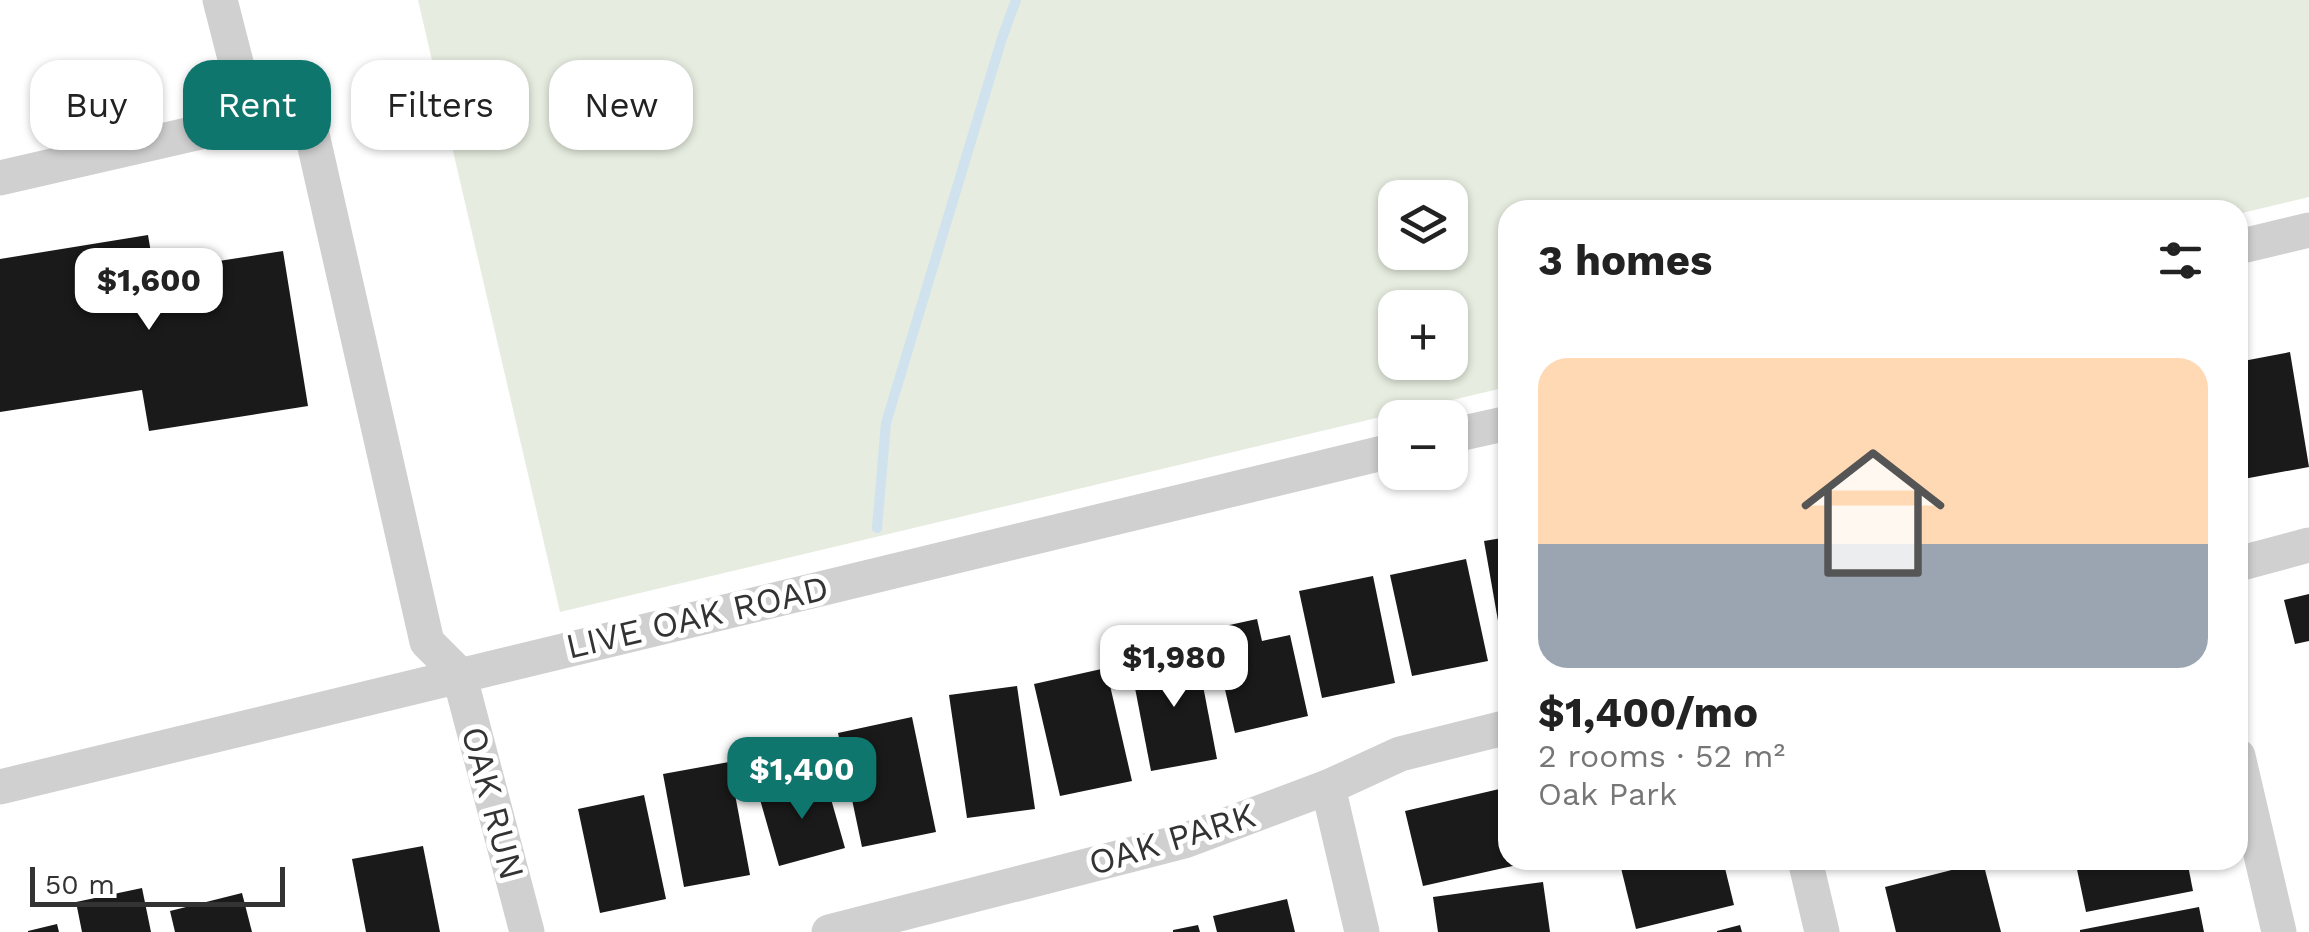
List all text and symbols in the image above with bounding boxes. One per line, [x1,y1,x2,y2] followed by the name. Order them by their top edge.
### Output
[30,60,163,150] chip: Buy
[183,60,331,150] chip: Rent
[351,60,529,150] chip: Filters
[549,60,693,150] chip: New
[1378,180,1468,490] map controls
[1378,180,1468,270] button: layers
[2153,233,2208,288] icon: filters
[1538,236,1712,285] text: 3 homes
[68,248,230,333] pin: $1,600
[97,261,201,299] text: $1,600
[1378,290,1468,380] button: +
[1378,400,1468,490] button: −
[1783,423,1963,603] icon: home
[562,566,832,668] street label: LIVE OAK ROAD
[1093,625,1255,710] pin: $1,980
[1122,638,1226,676] text: $1,980
[1538,688,1758,737] text: $1,400/mo
[452,722,534,884] street label: OAK RUN
[721,737,883,822] pin: $1,400
[1538,737,1785,775] text: 2 rooms · 52 m²
[749,750,855,788] text: $1,400
[1538,775,1677,813] text: Oak Park
[1084,794,1260,884] street label: OAK PARK
[30,862,285,906] scale bar
[45,868,115,901] text: 50 m

